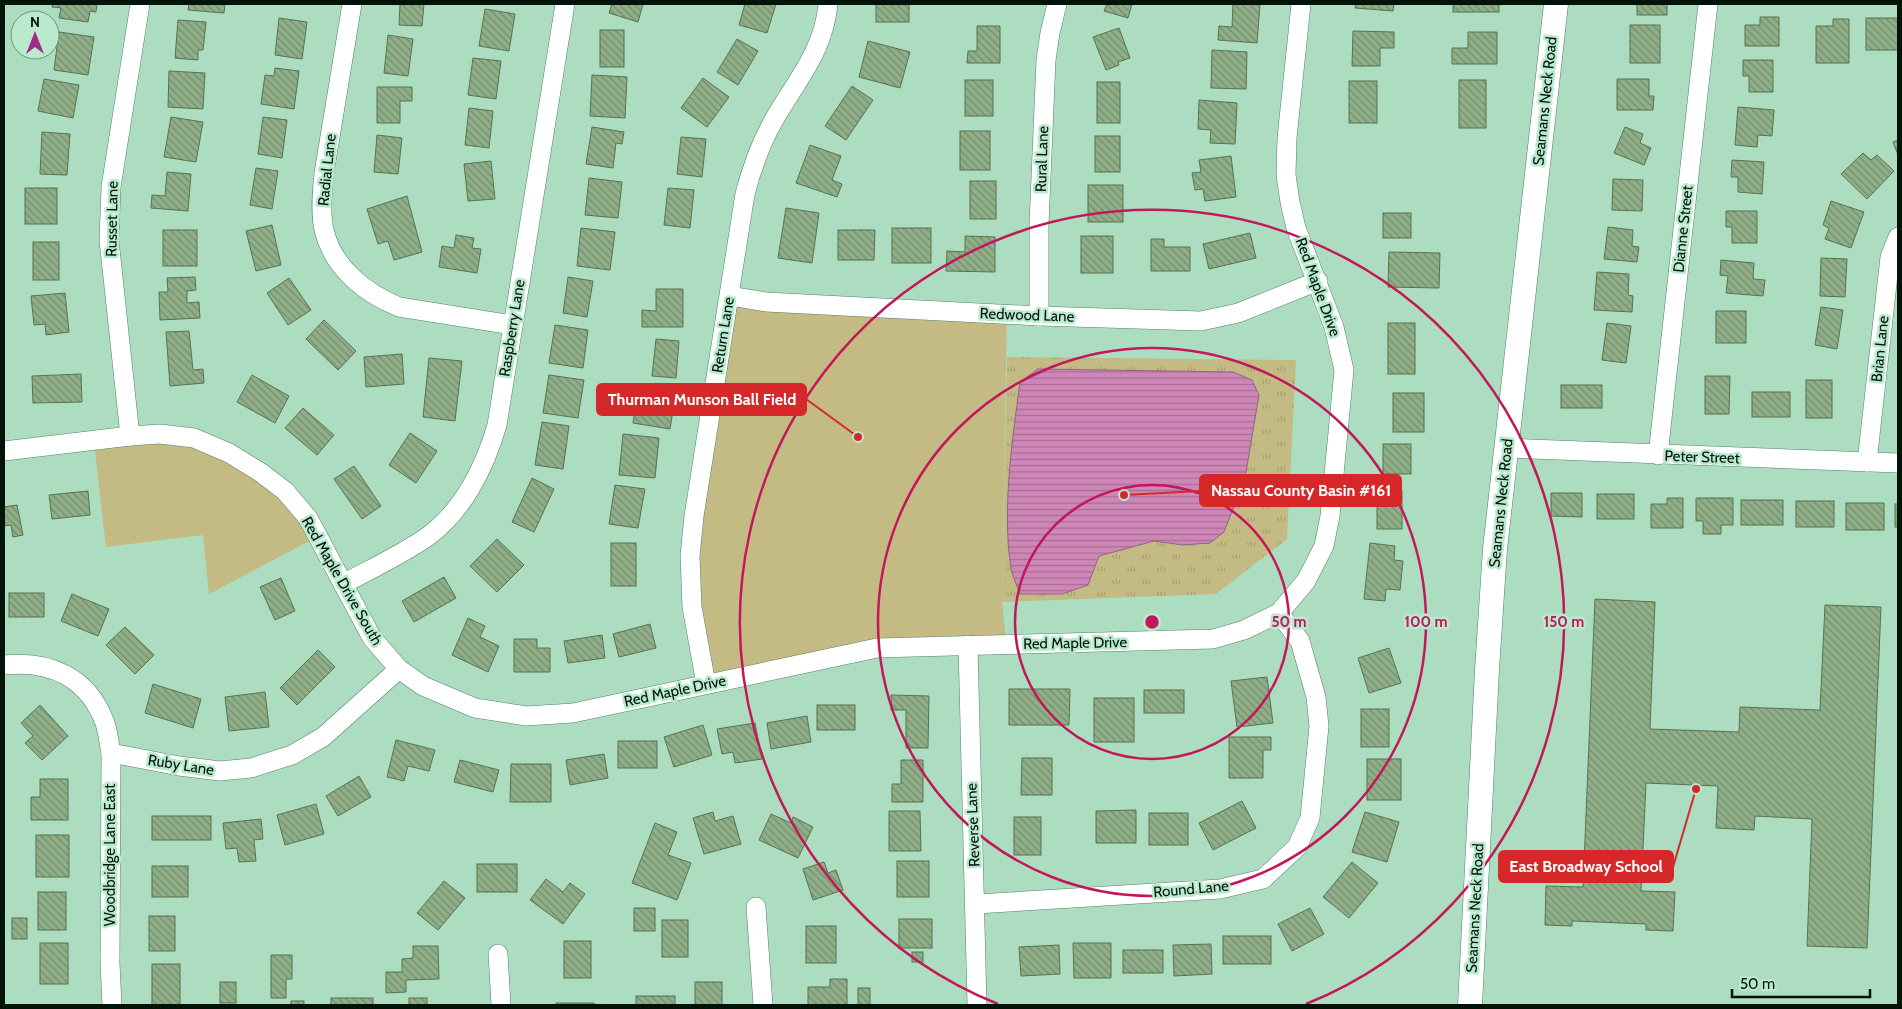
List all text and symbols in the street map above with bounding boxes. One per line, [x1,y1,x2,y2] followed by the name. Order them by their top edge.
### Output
[10,10,60,60] north arrow
[30,13,40,31] text: N
[1529,36,1561,166] street label: Seamans Neck Road
[1032,125,1052,192] street label: Rural Lane
[314,133,340,207] street label: Radial Lane
[102,181,122,257] street label: Russet Lane
[1669,185,1697,273] street label: Dianne Street
[1292,235,1344,339] street label: Red Maple Drive
[495,278,529,378] street label: Raspberry Lane
[708,295,738,374] street label: Return Lane
[979,304,1075,326] street label: Redwood Lane
[1868,315,1892,383] street label: Brian Lane
[597,384,806,415] callout: Thurman Munson Ball Field
[608,390,796,409] text: Thurman Munson Ball Field
[1485,438,1517,568] street label: Seamans Neck Road
[1664,447,1740,467] street label: Peter Street
[1200,475,1401,506] callout: Nassau County Basin #161
[1211,481,1391,500] text: Nassau County Basin #161
[298,514,386,648] street label: Red Maple Drive South
[1143,613,1161,631] centre of rings
[1271,613,1307,631] text: 50 m
[1404,613,1448,631] text: 100 m
[1544,613,1584,631] text: 150 m
[1023,633,1127,653] street label: Red Maple Drive
[622,671,728,711] street label: Red Maple Drive
[147,751,216,779] street label: Ruby Lane
[963,782,983,867] street label: Reverse Lane
[101,784,119,926] street label: Woodbridge Lane East
[1463,843,1487,973] street label: Seamans Neck Road
[1499,851,1673,882] callout: East Broadway School
[1509,857,1663,876] text: East Broadway School
[1152,877,1230,901] street label: Round Lane
[1732,966,1870,998] scale bar
[1740,975,1775,993] text: 50 m

